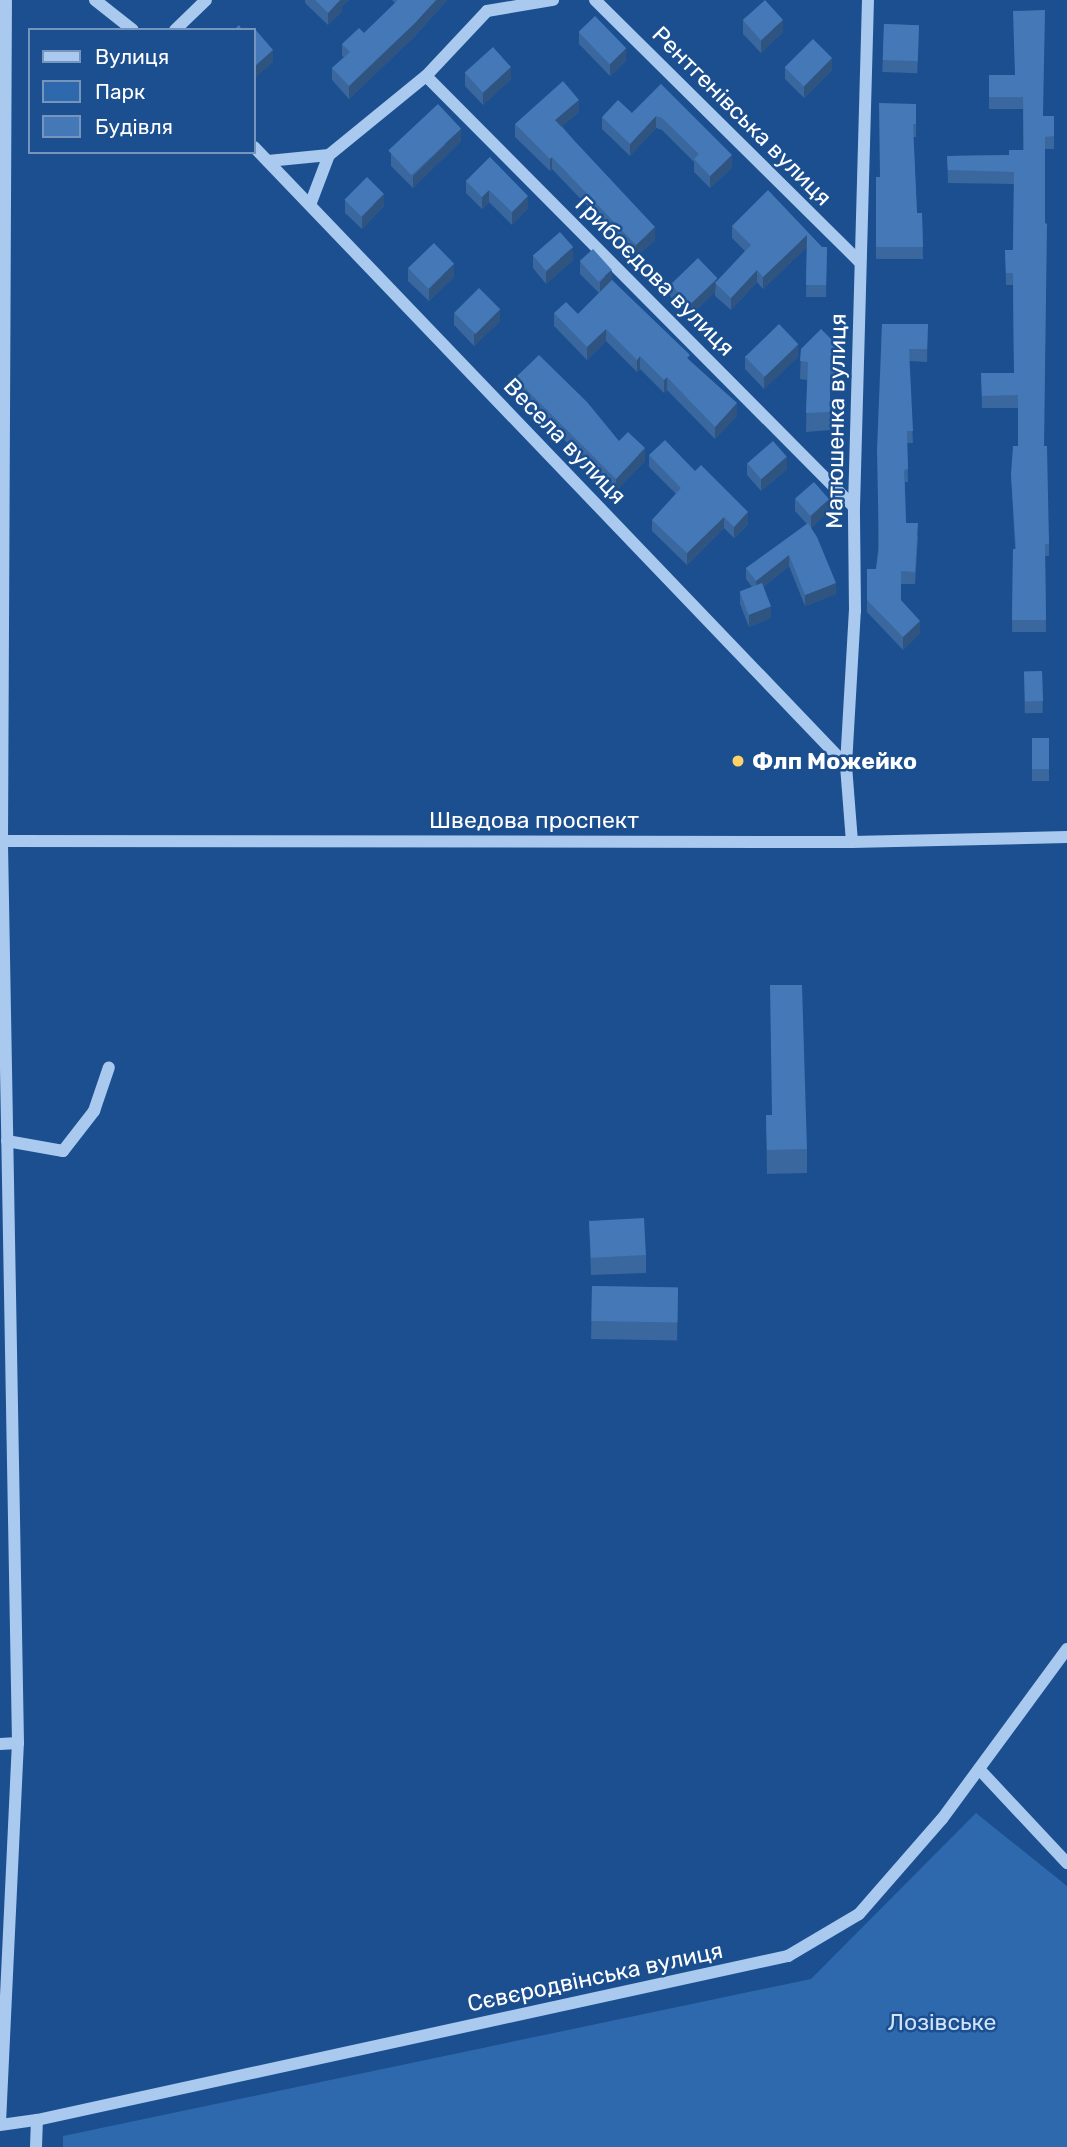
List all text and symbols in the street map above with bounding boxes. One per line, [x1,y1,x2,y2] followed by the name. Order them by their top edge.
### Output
[647,21,837,211] street label: Рентгенівська вулиця
[28,28,256,154] legend
[95,44,169,69] text: Вулиця
[95,79,145,104] text: Парк
[95,114,173,139] text: Будівля
[570,191,740,361] street label: Грибоєдова вулиця
[820,313,852,529] street label: Матюшенка вулиця
[498,372,632,510] street label: Весела вулиця
[752,747,917,775] place label: Флп Можейко
[730,753,746,769] marker: Флп Можейко
[429,806,639,834] street label: Шведова проспект
[465,1936,725,2018] street label: Сєвєродвінська вулиця
[888,2008,996,2036] park label: Лозівське

